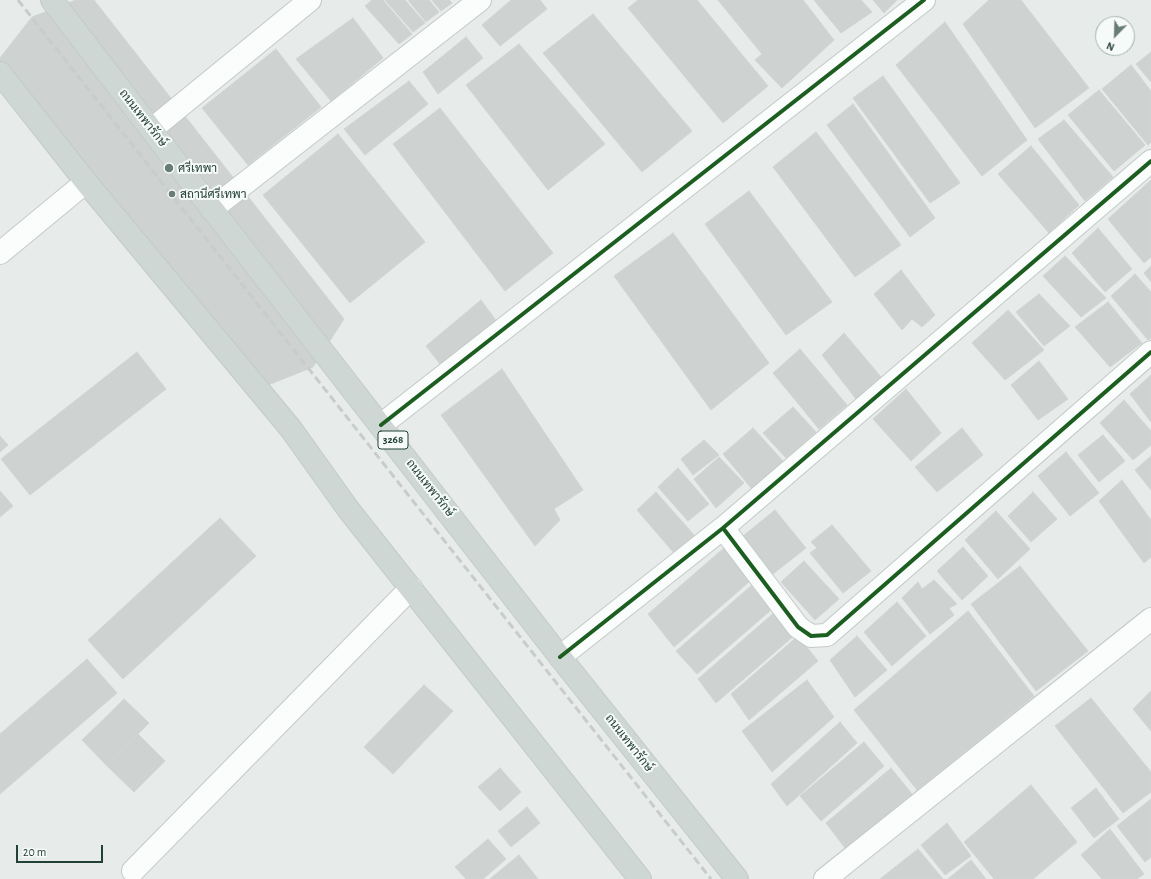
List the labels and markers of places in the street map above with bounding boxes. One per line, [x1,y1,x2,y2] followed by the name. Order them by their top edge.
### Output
[178,161,217,175] place label: ศรีเทพา
[163,162,175,174] marker: ศรีเทพา
[180,187,246,201] place label: สถานีศรีเทพา
[167,189,177,199] marker: สถานีศรีเทพา

